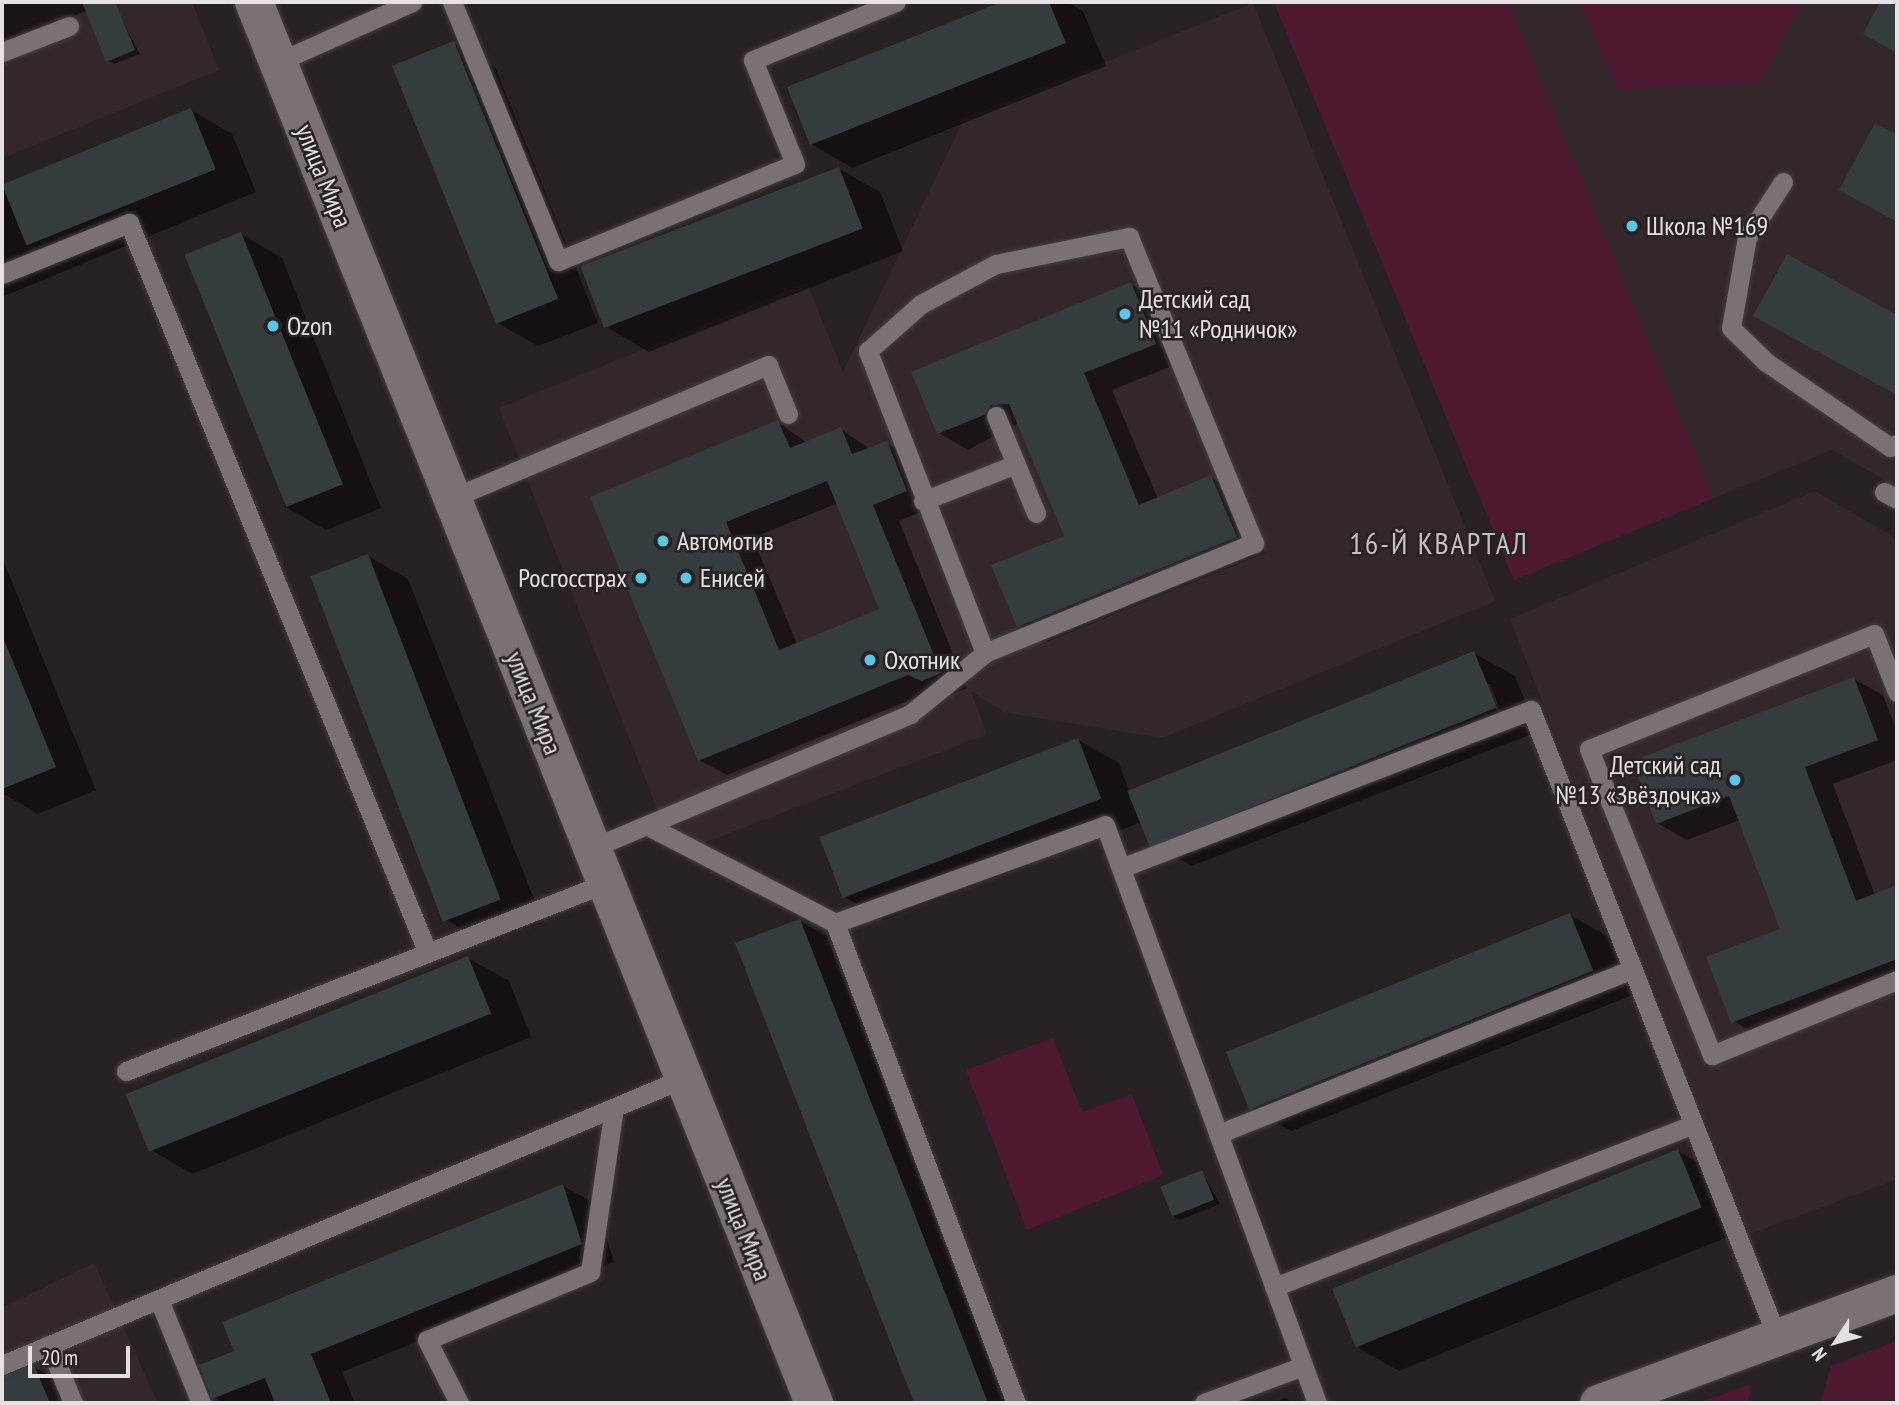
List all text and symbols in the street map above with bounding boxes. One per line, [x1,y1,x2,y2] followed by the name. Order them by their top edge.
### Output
[289,120,359,232] street label: улица Мира
[1646,210,1768,242] place label: Школа №169
[1624,218,1640,234] marker: Школа №169
[1139,283,1297,344] place label: Детский сад №11 «Родничок»
[1117,306,1133,322] marker: Детский сад №11 «Родничок»
[287,310,333,342] place label: Ozon
[265,318,281,334] marker: Ozon
[677,525,774,557] place label: Автомотив
[1351,525,1527,561] district label: 16-Й КВАРТАЛ
[655,533,671,549] marker: Автомотив
[518,562,627,594] place label: Росгосстрах
[700,562,765,594] place label: Енисей
[633,570,649,586] marker: Росгосстрах
[678,570,694,586] marker: Енисей
[884,644,960,676] place label: Охотник
[499,647,569,759] street label: улица Мира
[862,652,878,668] marker: Охотник
[1556,749,1721,810] place label: Детский сад №13 «Звёздочка»
[1727,772,1743,788] marker: Детский сад №13 «Звёздочка»
[709,1173,779,1285] street label: улица Мира
[1801,1307,1871,1377] north arrow
[32,1332,133,1376] scale bar
[1806,1343,1832,1366] text: N
[41,1344,78,1371] text: 20 m

